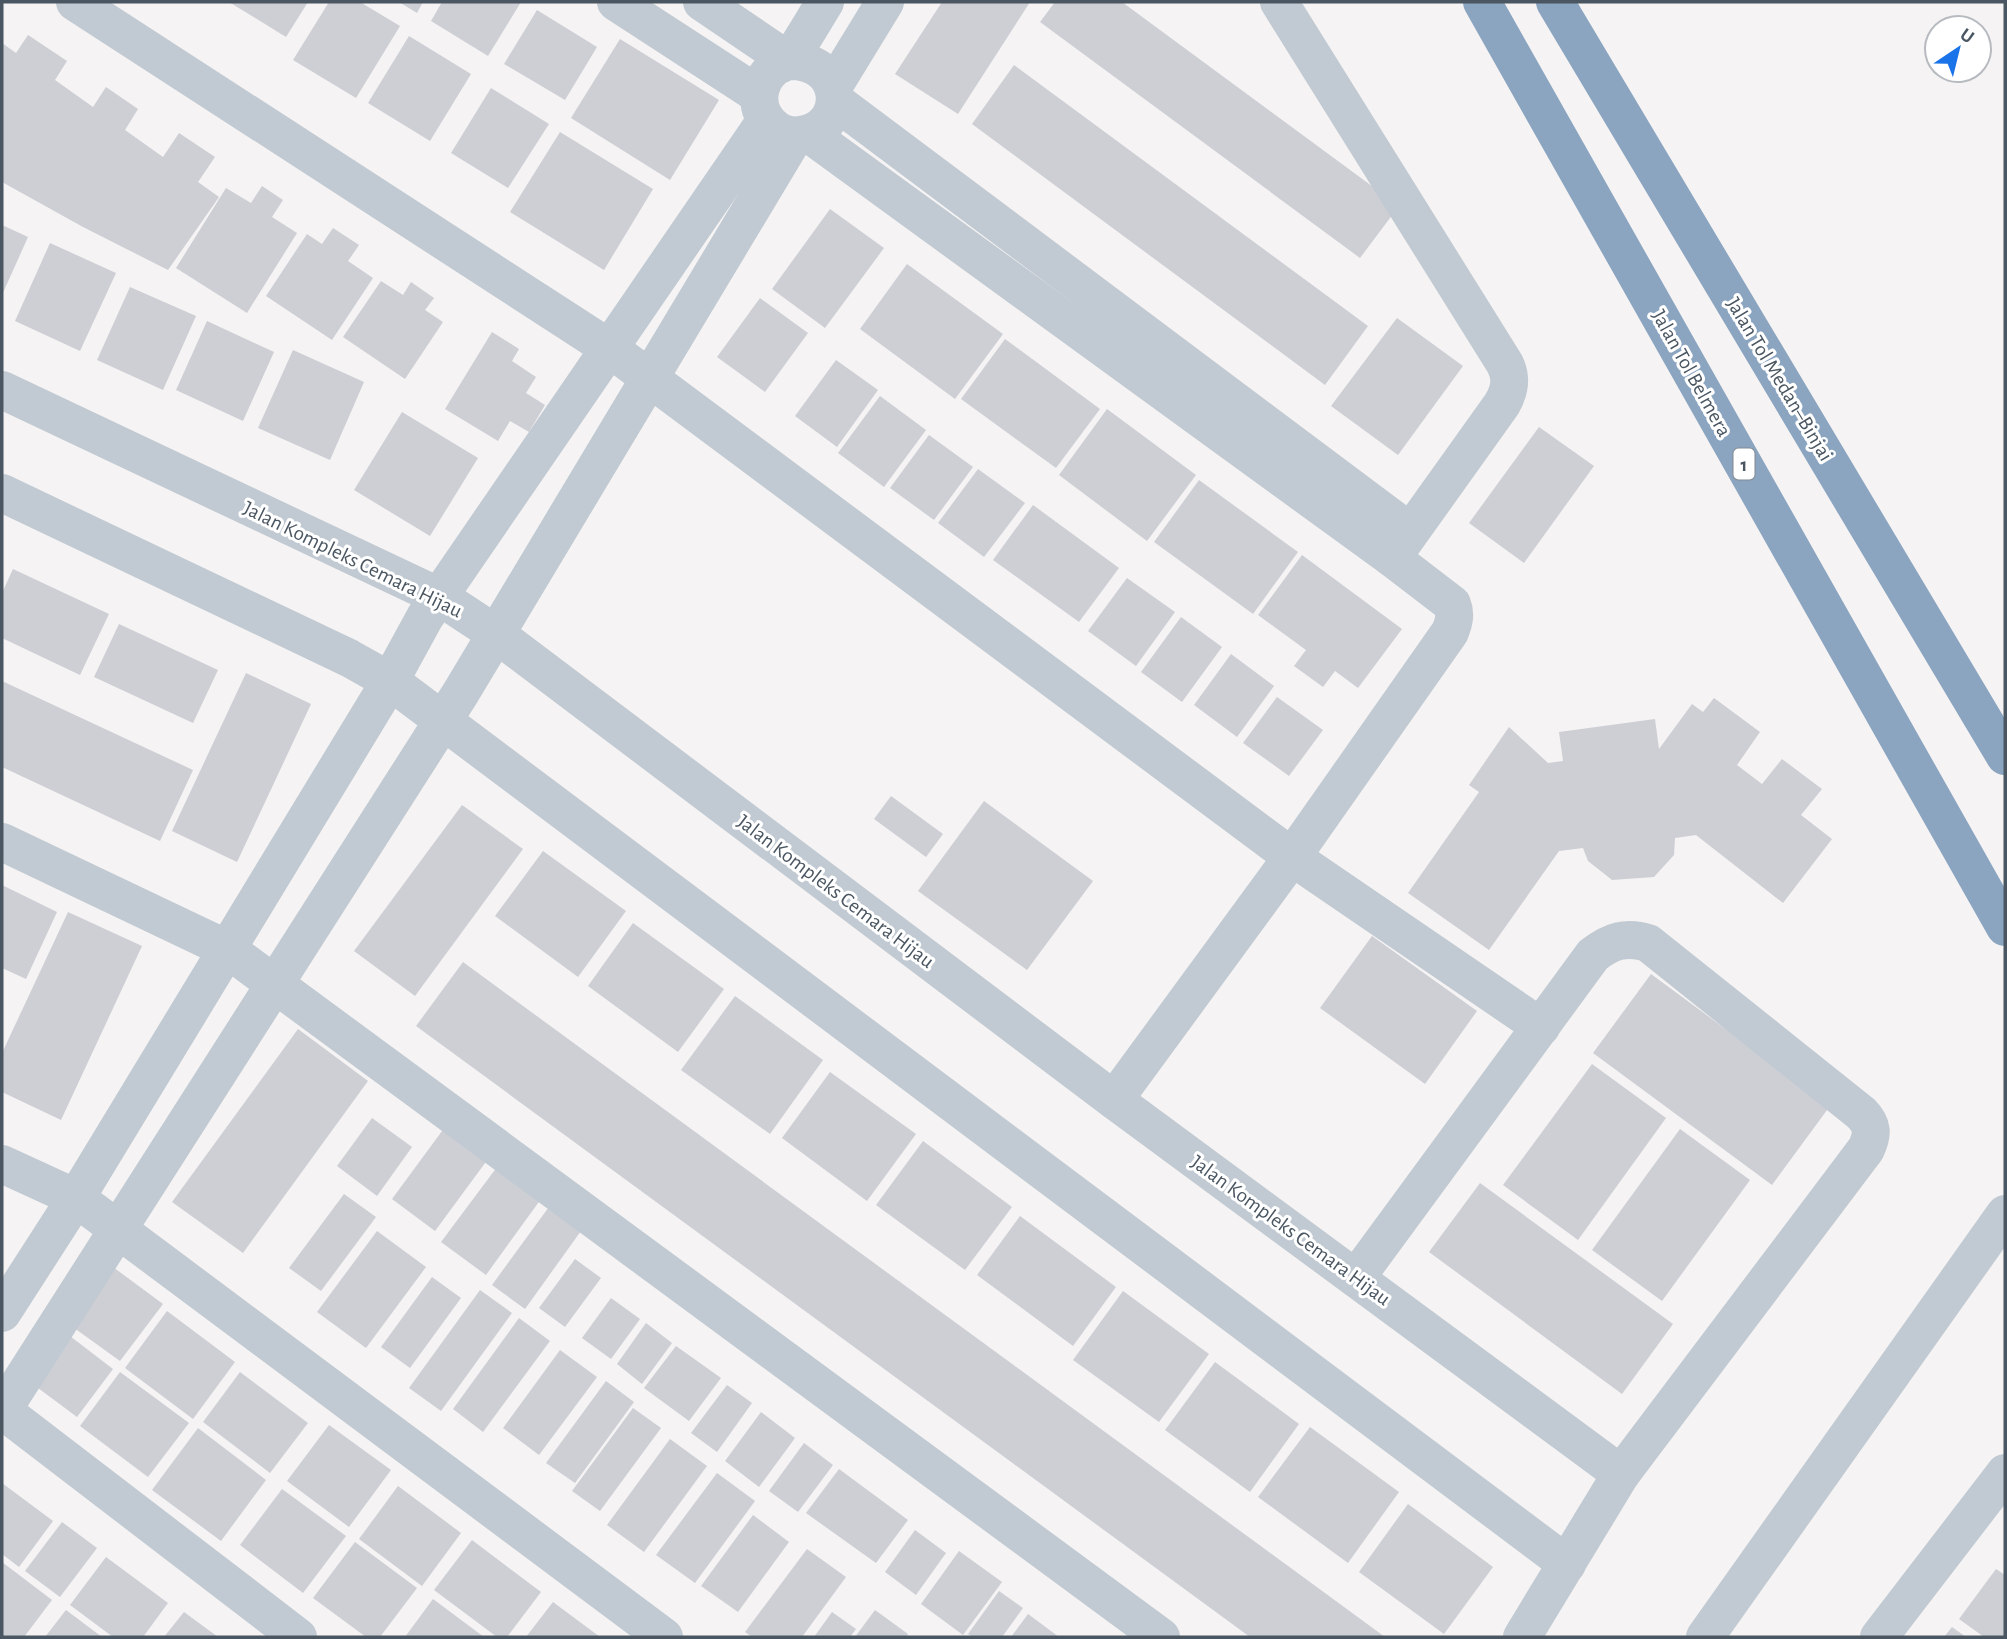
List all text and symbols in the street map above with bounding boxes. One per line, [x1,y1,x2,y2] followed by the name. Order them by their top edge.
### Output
[1923,14,1993,84] north arrow
[1956,25,1977,48] text: U
[1723,294,1837,465] street label: Jalan Tol Medan–Binjai
[1648,306,1735,440] street label: Jalan Tol Belmera
[1734,449,1754,480] road number: 1
[240,497,466,622] street label: Jalan Kompleks Cemara Hijau
[733,811,938,972] street label: Jalan Kompleks Cemara Hijau
[1187,1151,1394,1310] street label: Jalan Kompleks Cemara Hijau

